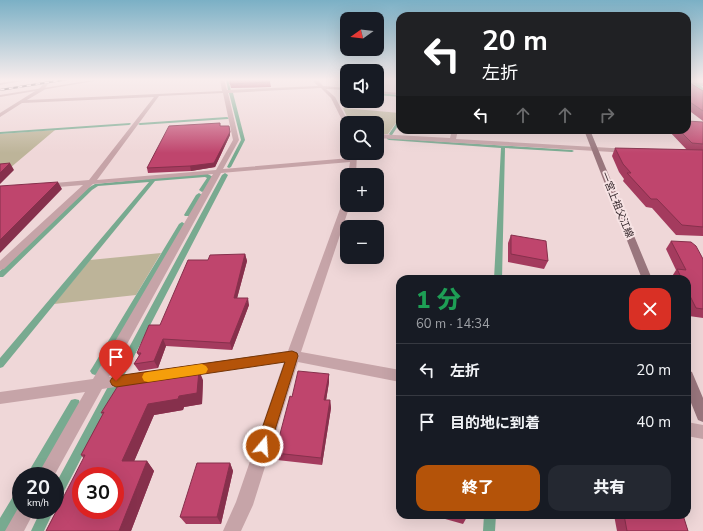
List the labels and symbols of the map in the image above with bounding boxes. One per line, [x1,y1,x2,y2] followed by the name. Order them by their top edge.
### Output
[340,12,384,56] north arrow
[597,170,637,240] street label: 一宮上祖父江線
[99,340,133,381] pin
[242,425,284,467] position arrow
[72,467,124,519] speed limit sign: 30

